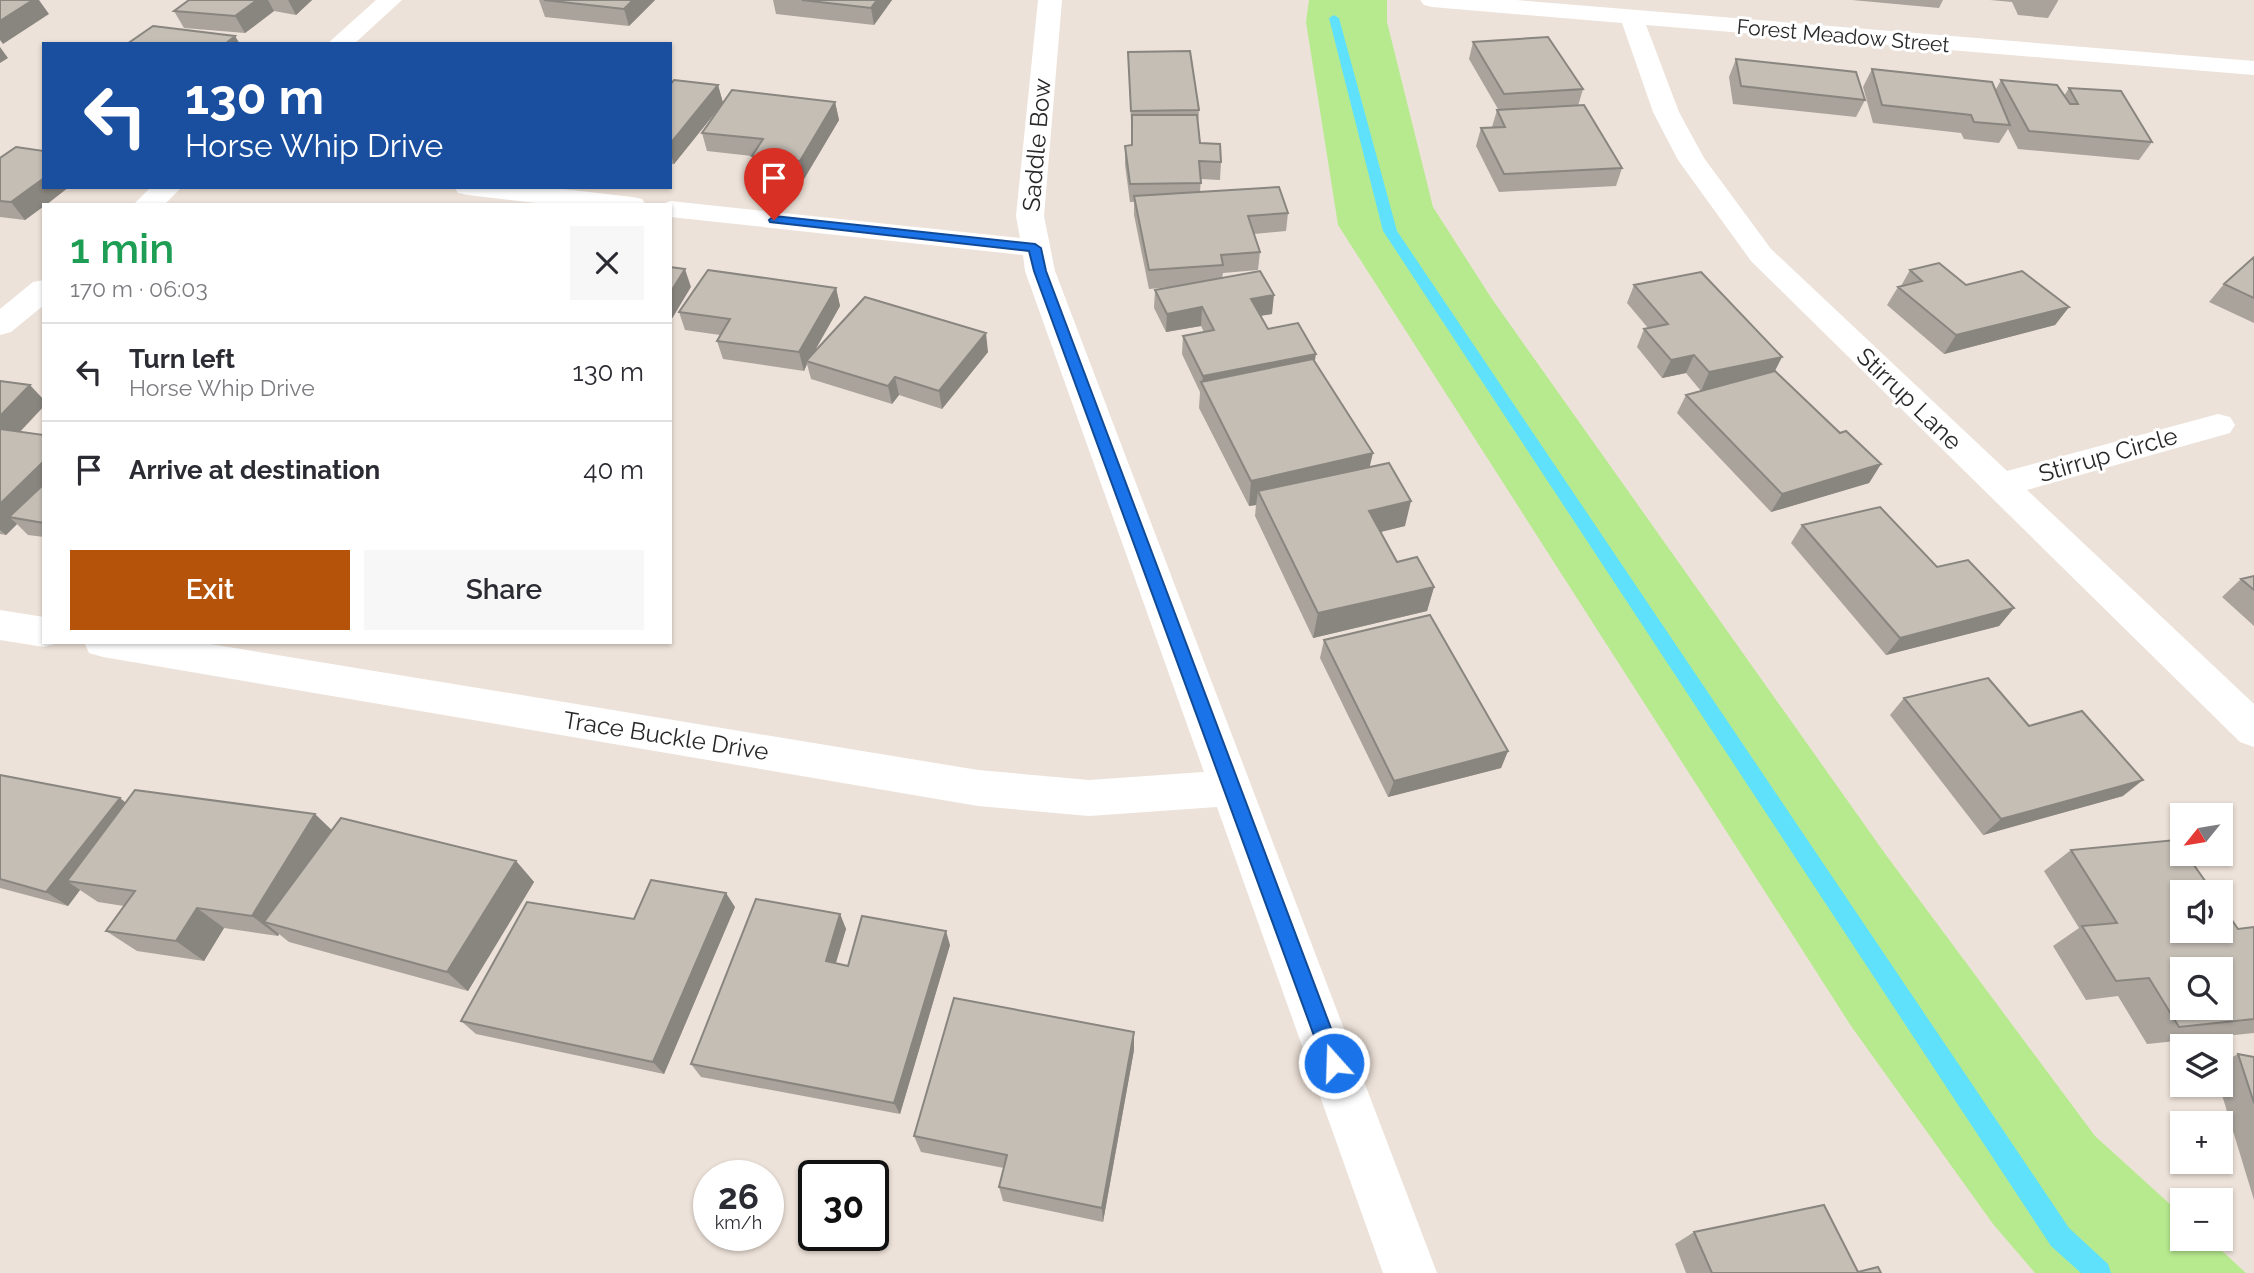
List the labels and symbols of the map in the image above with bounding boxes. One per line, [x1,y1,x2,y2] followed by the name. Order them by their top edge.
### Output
[1736,14,1950,57] street label: Forest Meadow Street
[1016,77,1057,213] street label: Saddle Bow
[744,148,804,220] pin
[1851,341,1968,456] street label: Stirrup Lane
[2035,421,2181,488] street label: Stirrup Circle
[561,705,771,766] street label: Trace Buckle Drive
[2170,803,2233,866] north arrow
[1297,1026,1371,1100] position arrow
[798,1160,889,1251] speed limit sign: 30

